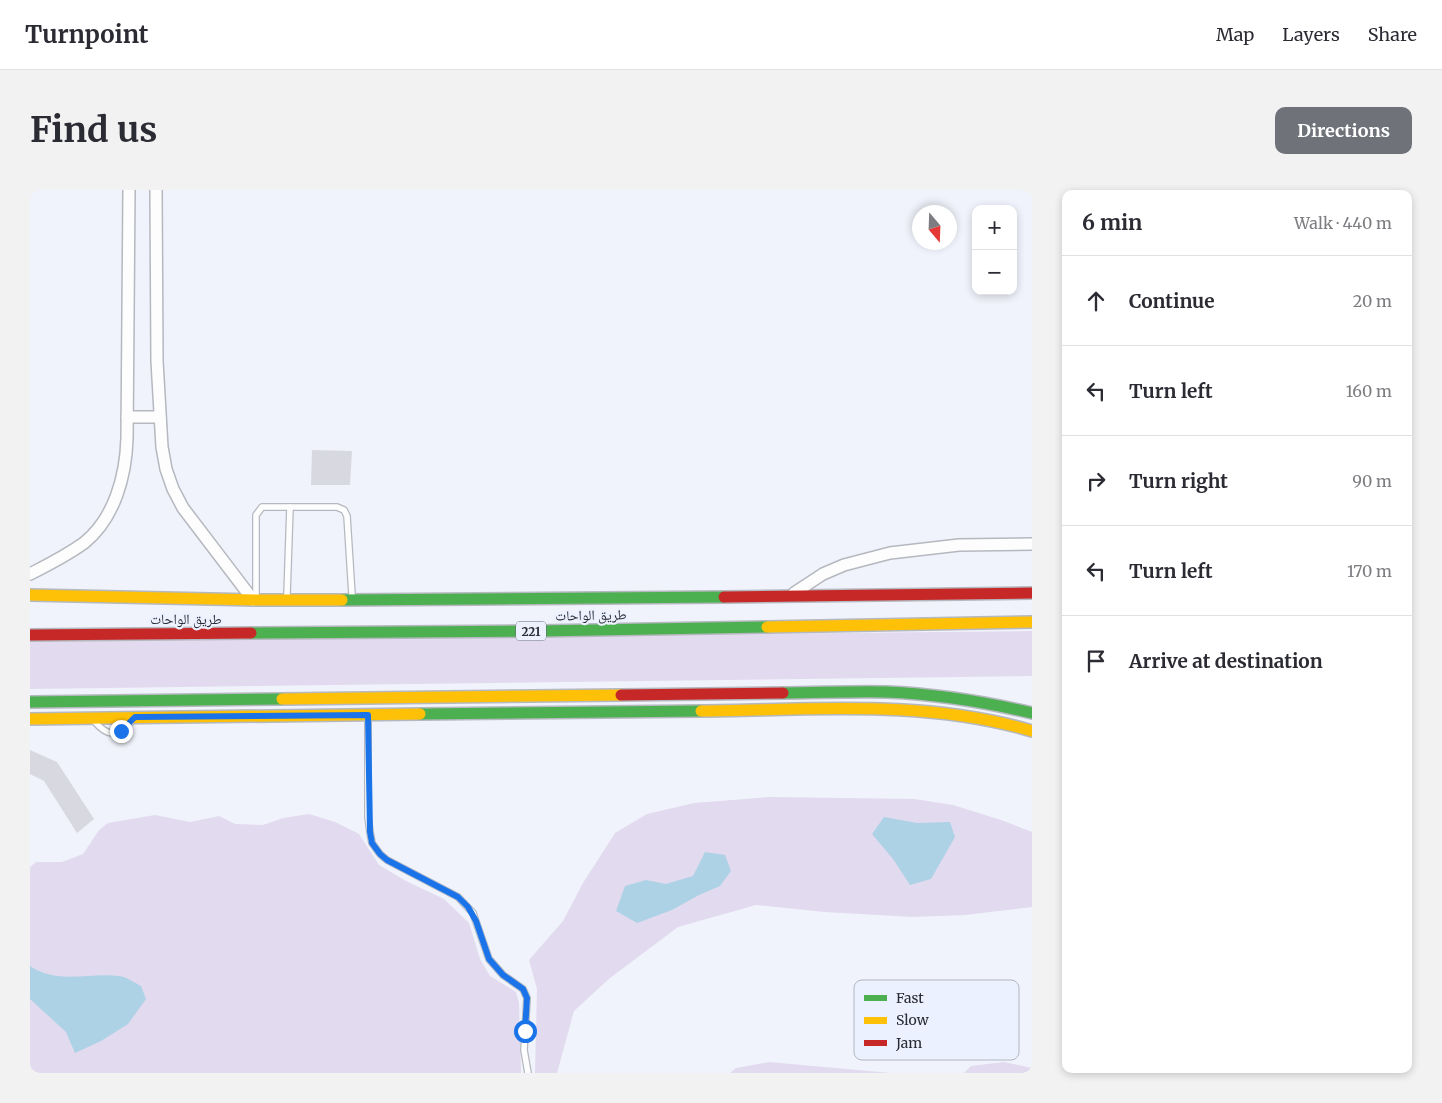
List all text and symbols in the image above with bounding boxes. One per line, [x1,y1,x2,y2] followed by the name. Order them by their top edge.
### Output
[25,19,148,50] text: Turnpoint
[1216,23,1254,46] text: Map
[1282,23,1340,46] text: Layers
[1368,23,1417,46] text: Share
[1275,107,1412,154] button: Directions
[30,108,157,152] text: Find us
[912,205,957,250] north arrow
[972,205,1017,295] map controls
[972,205,1017,250] button: +
[1082,209,1142,236] text: 6 min
[1294,213,1392,233] text: Walk · 440 m
[972,250,1017,295] button: −
[1082,287,1110,315] icon: ahead
[1129,289,1215,313] text: Continue
[1353,291,1392,311] text: 20 m
[1082,377,1110,405] icon: left
[1129,379,1213,403] text: Turn left
[1346,381,1392,401] text: 160 m
[1082,467,1110,495] icon: right
[1129,469,1228,493] text: Turn right
[1352,471,1392,491] text: 90 m
[1082,557,1110,585] icon: left
[1129,559,1213,583] text: Turn left
[1347,561,1392,581] text: 170 m
[555,605,627,626] street label: طريق الواحات
[150,610,222,629] street label: طريق الواحات
[516,622,546,641] road number: 221
[1082,647,1110,675] icon: arrive
[1129,649,1323,673] text: Arrive at destination
[110,720,133,743] route end
[854,980,1019,1060] legend
[896,989,924,1007] text: Fast
[896,1011,929,1029] text: Slow
[514,1020,537,1043] route start
[895,1034,922,1052] text: Jam

